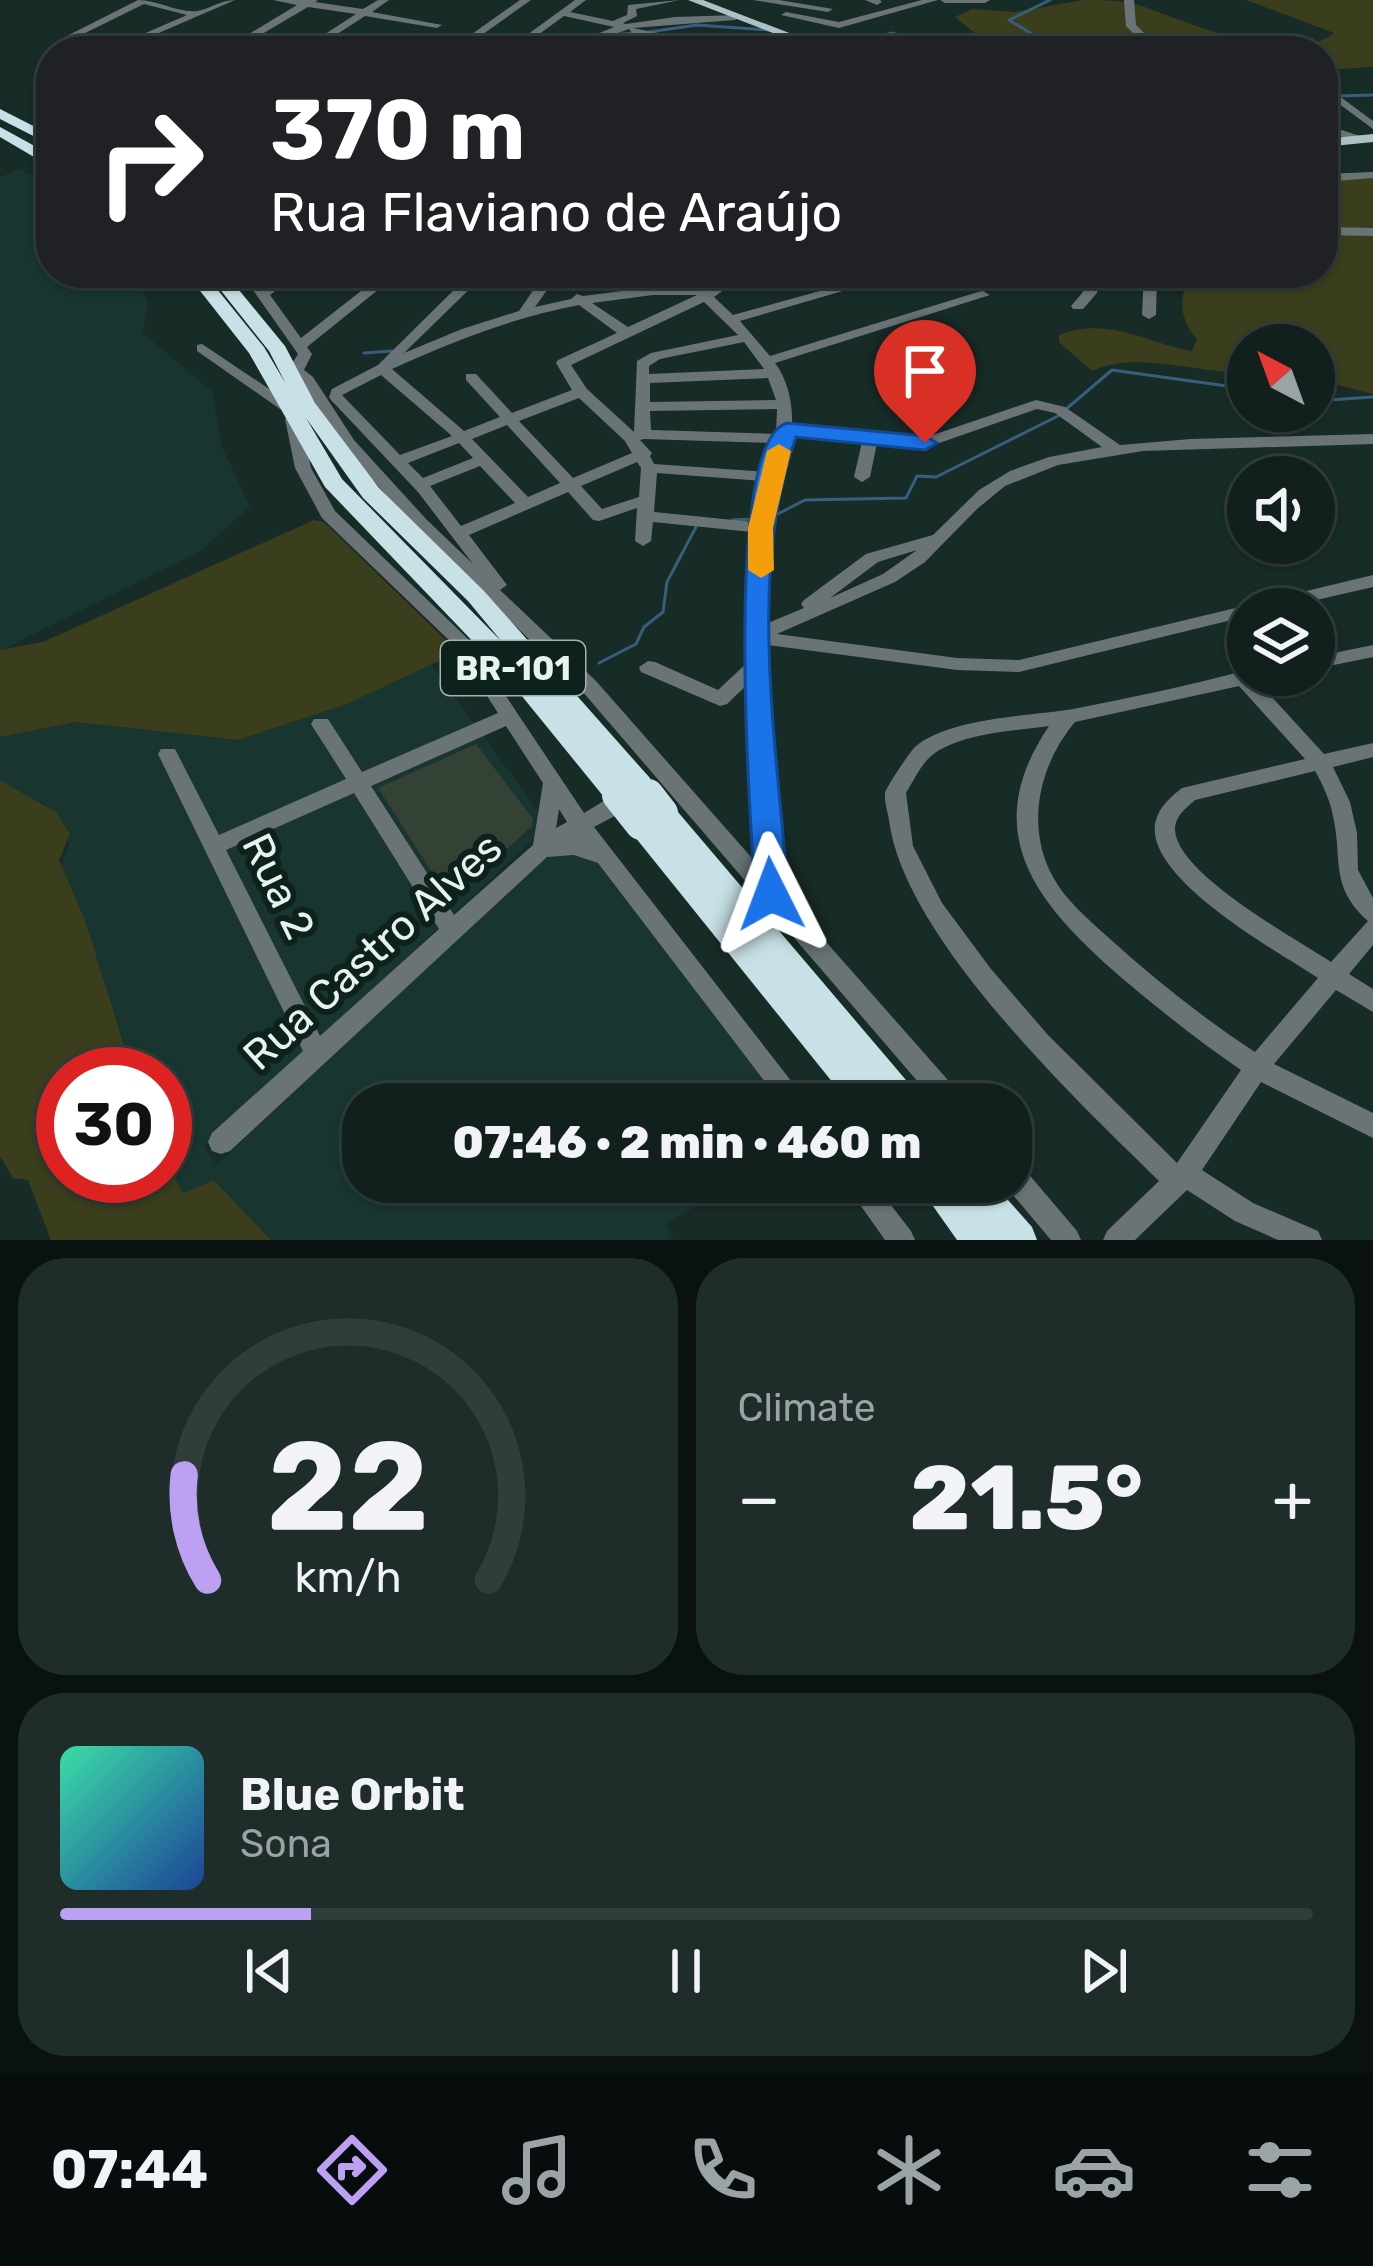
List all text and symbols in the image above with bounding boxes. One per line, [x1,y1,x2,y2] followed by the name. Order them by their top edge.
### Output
[270,80,525,180] text: 370 m
[72,84,228,240] icon: right
[270,181,842,245] text: Rua Flaviano de Araújo
[874,320,976,443] pin
[1227,324,1335,432] north arrow
[1227,324,1335,696] map controls
[892,338,958,404] icon: arrive
[1227,456,1335,564] button: sound
[1227,588,1335,696] button: layers
[441,641,585,695] road number: BR-101
[233,823,512,1081] street label: Rua Castro Alves
[231,826,325,947] street label: Rua 2
[708,831,834,957] position arrow
[36,1047,192,1203] speed limit sign: 30
[453,1116,921,1169] text: 07:46 · 2 min · 460 m
[738,1385,876,1431] text: Climate
[267,1412,429,1560] text: 22
[910,1445,1143,1552] text: 21.5°
[738,1459,780,1538] text: −
[1272,1459,1313,1538] text: +
[294,1551,401,1602] text: km/h
[240,1768,464,1821] text: Blue Orbit
[240,1821,332,1867] text: Sona
[236,1938,302,2004] icon: previous
[653,1938,719,2004] icon: pause
[1071,1938,1137,2004] icon: next
[310,2128,394,2212] icon: directions
[495,2128,579,2212] icon: music
[681,2128,765,2212] icon: phone
[867,2128,951,2212] icon: climate
[1052,2128,1136,2212] icon: car
[1238,2128,1322,2212] icon: filters
[51,2138,208,2202] text: 07:44

